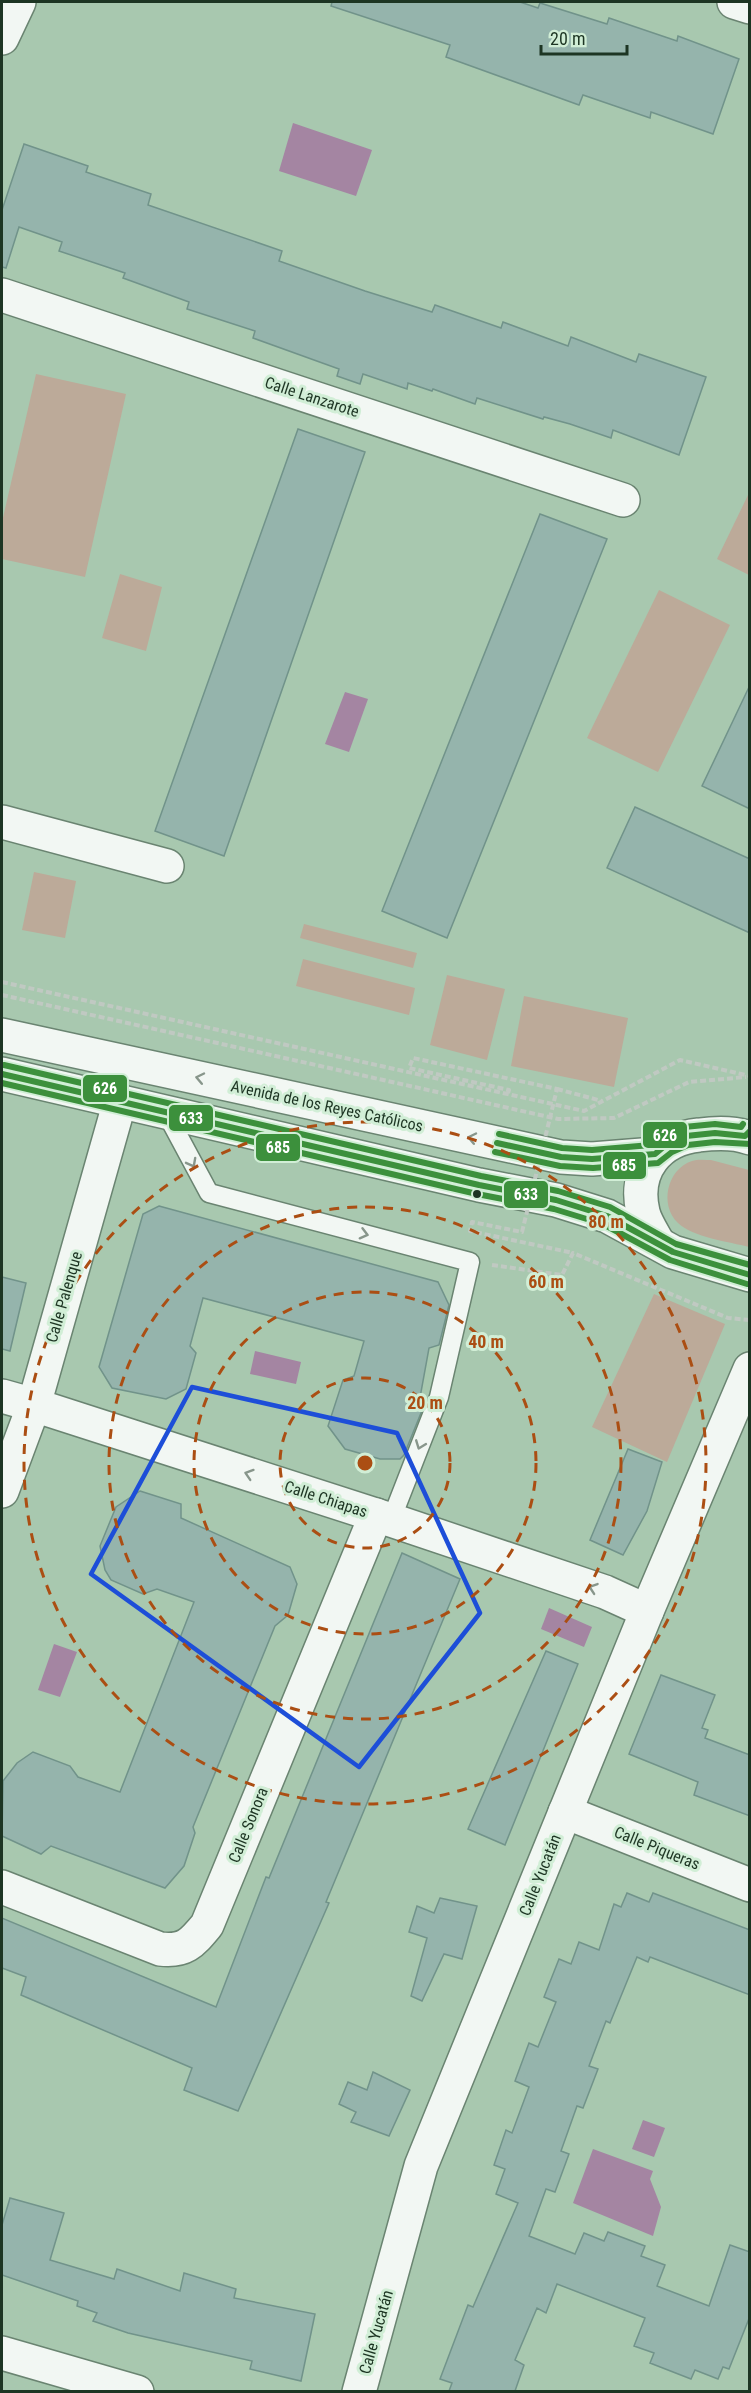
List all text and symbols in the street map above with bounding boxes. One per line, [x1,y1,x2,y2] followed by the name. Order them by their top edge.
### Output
[541,18,626,56] scale bar
[550,28,585,49] text: 20 m
[262,373,362,421] street label: Calle Lanzarote
[195,1072,205,1085] one-way arrow
[82,1074,128,1103] line badge: 626
[229,1076,425,1136] street label: Avenida de los Reyes Católicos
[93,1079,117,1098] text: 626
[168,1104,214,1132] line badge: 633
[179,1109,203,1128] text: 633
[642,1121,688,1149] line badge: 626
[653,1126,677,1145] text: 626
[468,1132,478,1145] one-way arrow
[255,1133,301,1162] line badge: 685
[266,1138,290,1157] text: 685
[602,1151,647,1180] line badge: 685
[185,1156,196,1167] one-way arrow
[612,1156,636,1175] text: 685
[503,1180,549,1209] line badge: 633
[514,1185,538,1204] text: 633
[471,1188,483,1200] unlabelled marker
[588,1211,624,1232] text: 80 m
[359,1226,369,1239] one-way arrow
[42,1249,86,1345] street label: Calle Palenque
[528,1271,564,1292] text: 60 m
[468,1331,504,1352] text: 40 m
[407,1392,443,1413] text: 20 m
[415,1439,427,1450] one-way arrow
[355,1453,375,1473] centre of rings
[244,1469,255,1481] one-way arrow
[282,1477,370,1521] street label: Calle Chiapas
[588,1583,599,1596] one-way arrow
[224,1785,272,1865] street label: Calle Sonora
[611,1822,703,1874] street label: Calle Piqueras
[515,1831,565,1919] street label: Calle Yucatán
[355,2288,397,2376] street label: Calle Yucatán

